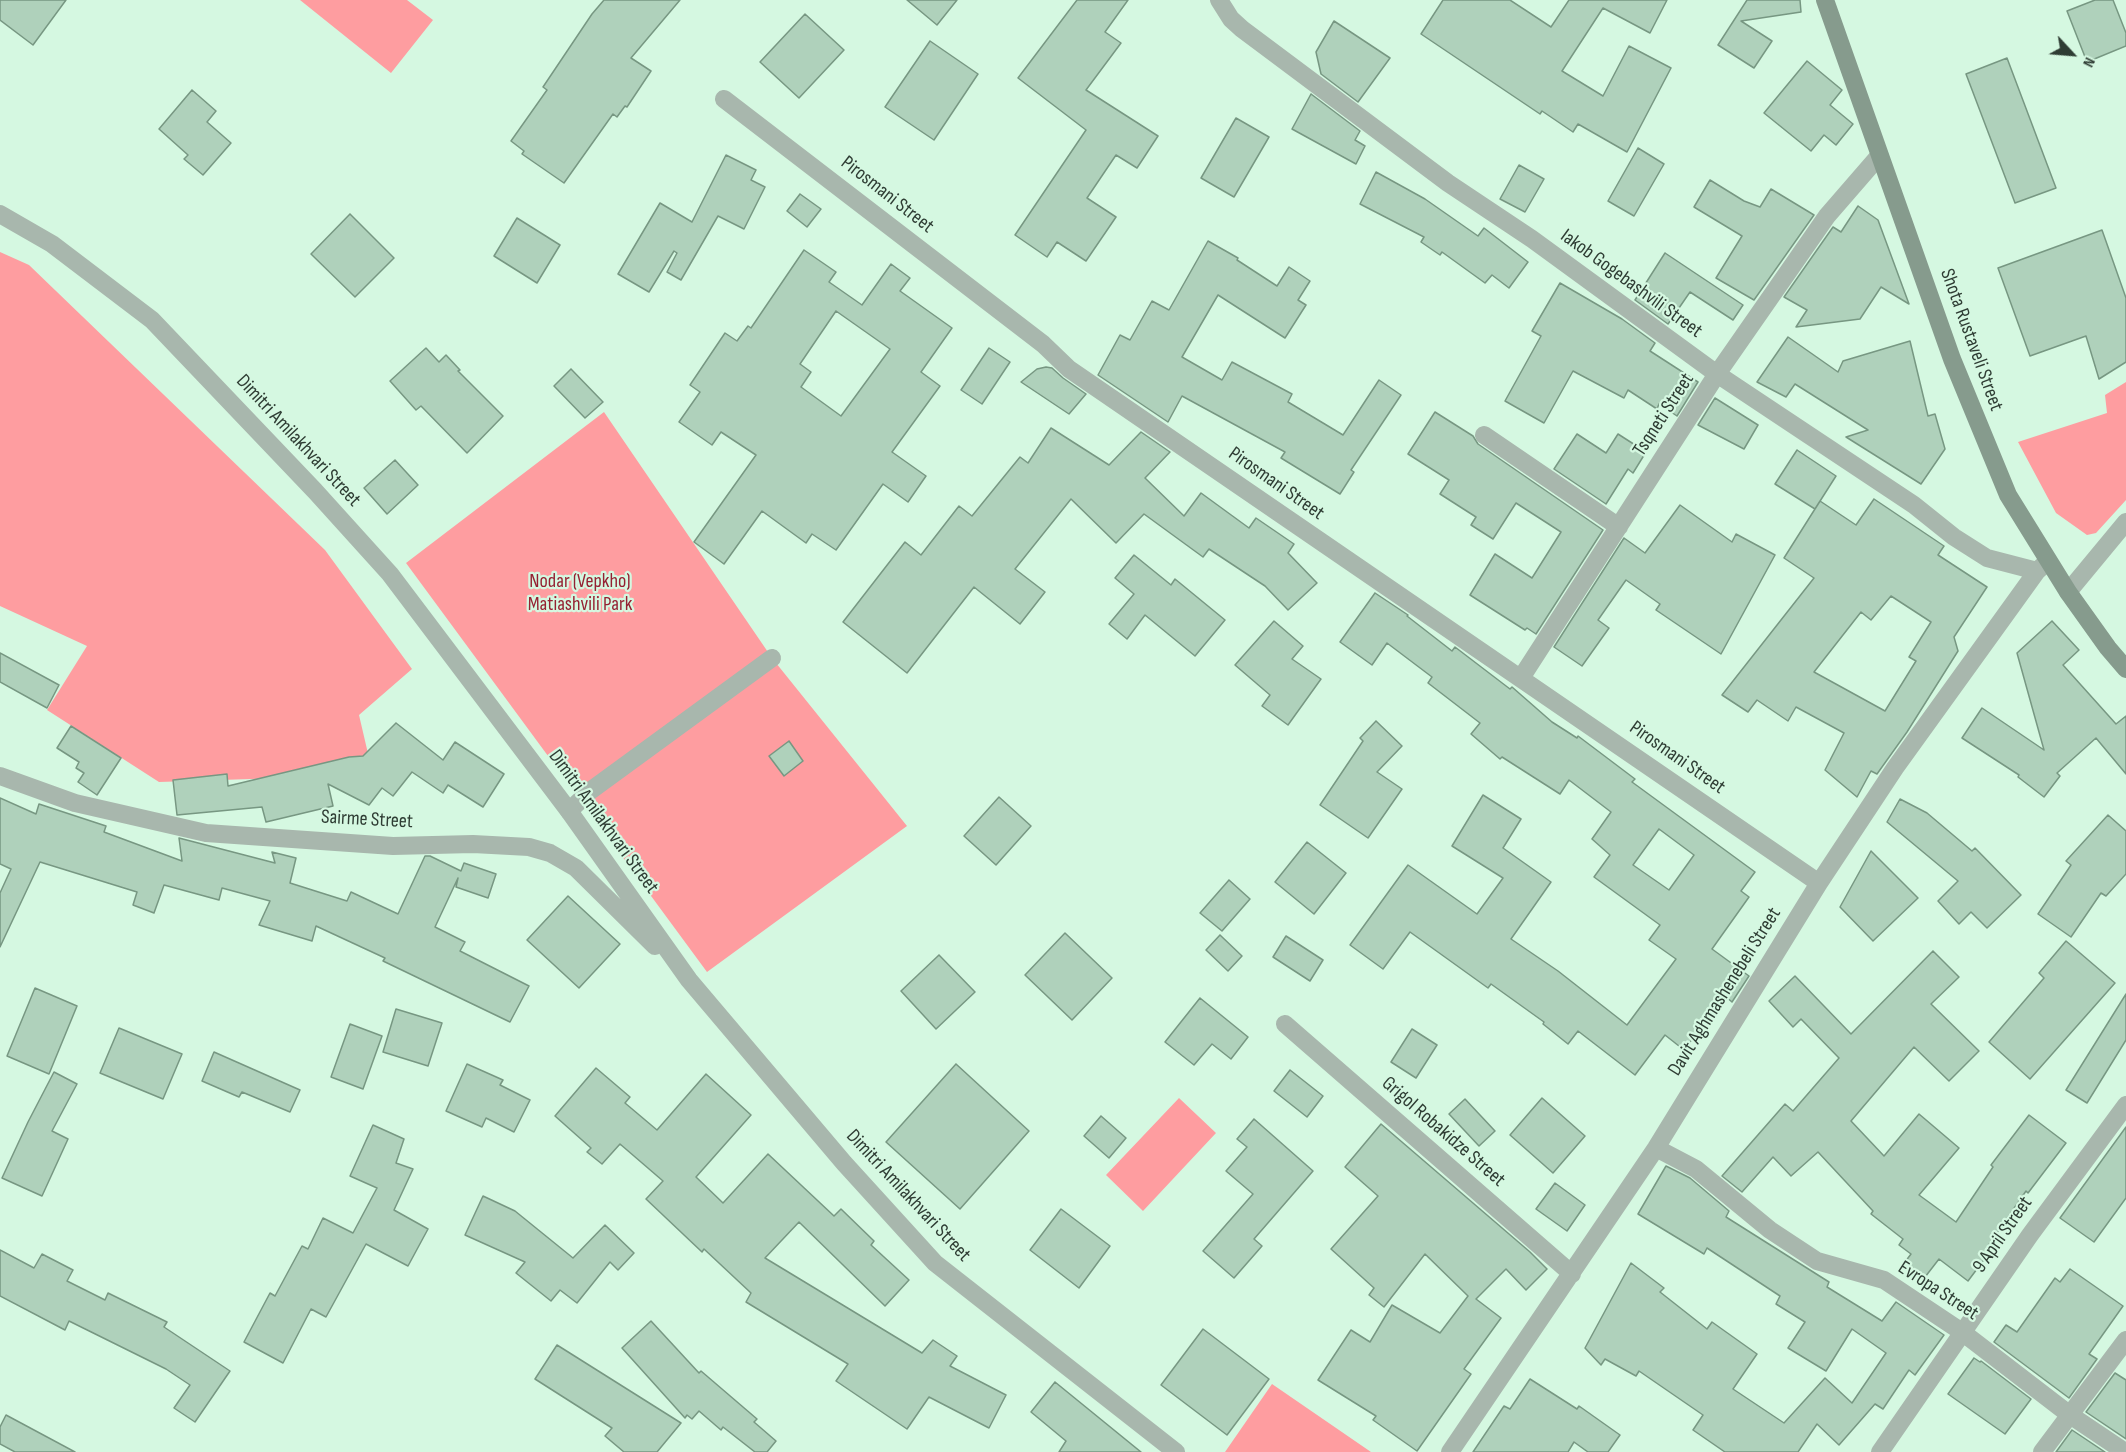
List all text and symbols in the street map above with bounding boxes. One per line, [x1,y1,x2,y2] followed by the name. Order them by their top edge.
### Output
[2042,24,2102,84] north arrow
[2078,54,2099,70] text: N
[836,151,938,239] street label: Pirosmani Street
[1555,225,1707,343] street label: Iakob Gogebashvili Street
[1934,266,2008,414] street label: Shota Rustaveli Street
[1628,369,1700,461] street label: Tsqneti Street
[231,370,365,512] street label: Dimitri Amilakhvari Street
[1224,442,1328,526] street label: Pirosmani Street
[528,570,632,617] park label: Nodar (Vepkho) Matiashvili Park
[1625,716,1729,800] street label: Pirosmani Street
[543,745,663,899] street label: Dimitri Amilakhvari Street
[320,806,414,834] street label: Sairme Street
[1663,903,1787,1081] street label: Davit Aghmashenebeli Street
[1376,1072,1510,1192] street label: Grigol Robakidze Street
[841,1125,975,1267] street label: Dimitri Amilakhvari Street
[1968,1192,2038,1278] street label: 9 April Street
[1893,1256,1983,1326] street label: Evropa Street

